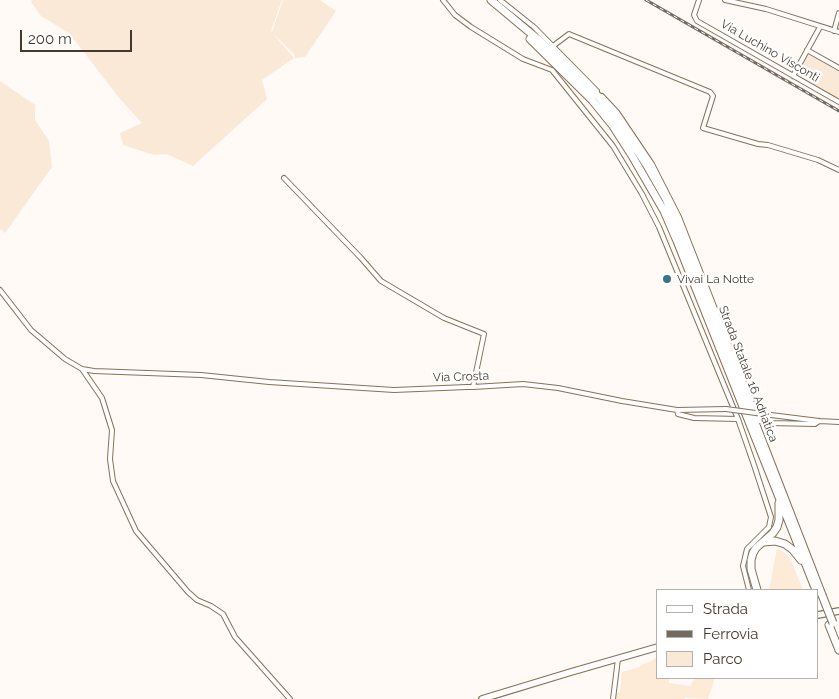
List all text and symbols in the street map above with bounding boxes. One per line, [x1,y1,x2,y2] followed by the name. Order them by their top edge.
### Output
[718,17,822,85] street label: Via Luchino Visconti
[22,20,135,52] scale bar
[28,30,72,48] text: 200 m
[677,272,754,286] place label: Vivai La Notte
[661,273,673,285] marker: Vivai La Notte
[715,304,781,444] street label: Strada Statale 16 Adriatica
[433,369,489,385] street label: Via Crosta
[656,589,819,679] legend
[703,600,748,618] text: Strada
[703,625,759,643] text: Ferrovia
[703,650,743,668] text: Parco

